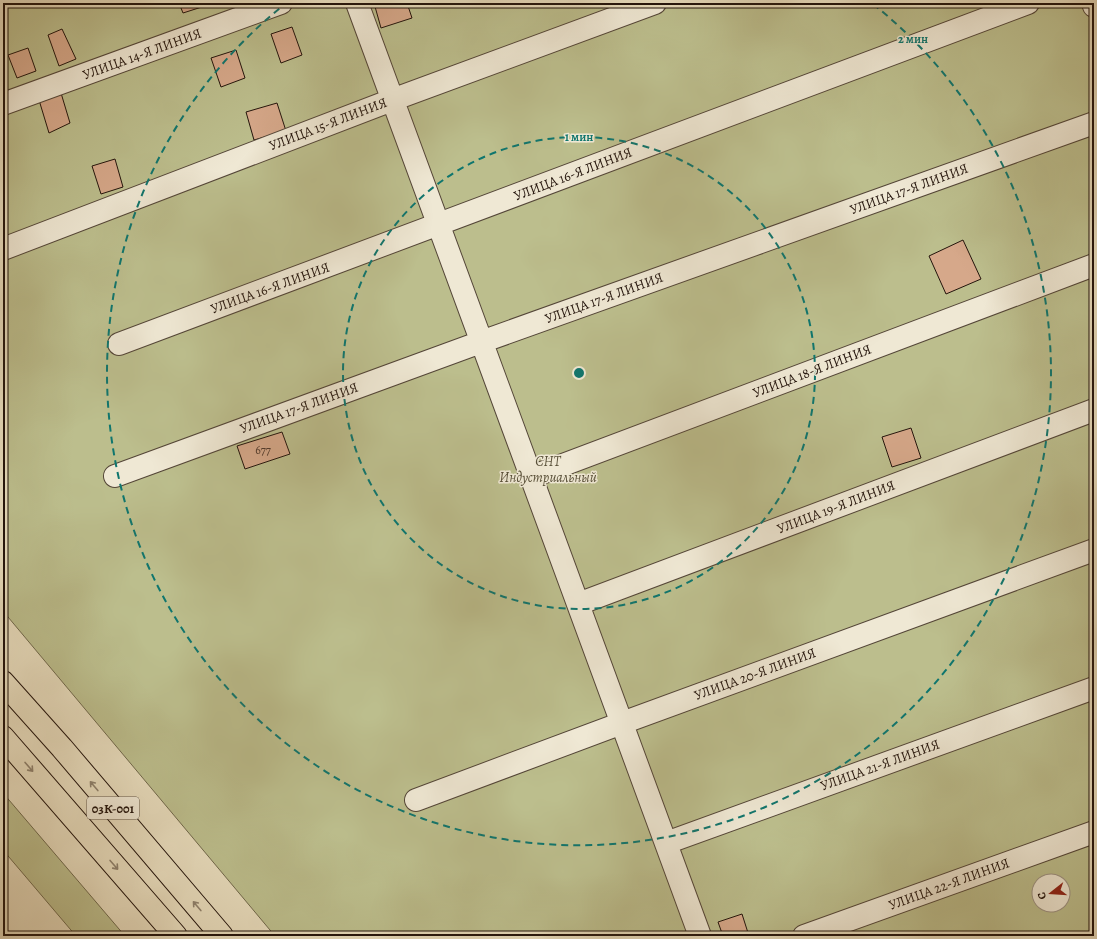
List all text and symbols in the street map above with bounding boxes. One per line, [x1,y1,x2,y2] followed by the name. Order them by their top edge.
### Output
[80,24,204,84] street label: УЛИЦА 14-Я ЛИНИЯ
[898,31,928,47] text: 2 мин
[266,93,390,155] street label: УЛИЦА 15-Я ЛИНИЯ
[565,129,593,145] text: 1 мин
[511,143,635,205] street label: УЛИЦА 16-Я ЛИНИЯ
[847,159,971,219] street label: УЛИЦА 17-Я ЛИНИЯ
[208,258,332,318] street label: УЛИЦА 16-Я ЛИНИЯ
[542,268,666,328] street label: УЛИЦА 17-Я ЛИНИЯ
[750,340,874,402] street label: УЛИЦА 18-Я ЛИНИЯ
[572,366,586,380] centre of rings
[237,378,361,438] street label: УЛИЦА 17-Я ЛИНИЯ
[255,442,272,458] house number: 677
[499,452,597,487] park label: СНТ Индустриальный
[774,476,898,538] street label: УЛИЦА 19-Я ЛИНИЯ
[692,643,818,705] street label: УЛИЦА 20-Я ЛИНИЯ
[818,735,942,795] street label: УЛИЦА 21-Я ЛИНИЯ
[24,761,33,772] one-way arrow
[90,781,99,791] one-way arrow
[87,797,139,819] road number: 03К-001
[886,853,1012,915] street label: УЛИЦА 22-Я ЛИНИЯ
[109,859,118,869] one-way arrow
[1031,873,1071,913] north arrow
[1034,890,1050,901] text: С
[192,901,201,912] one-way arrow

